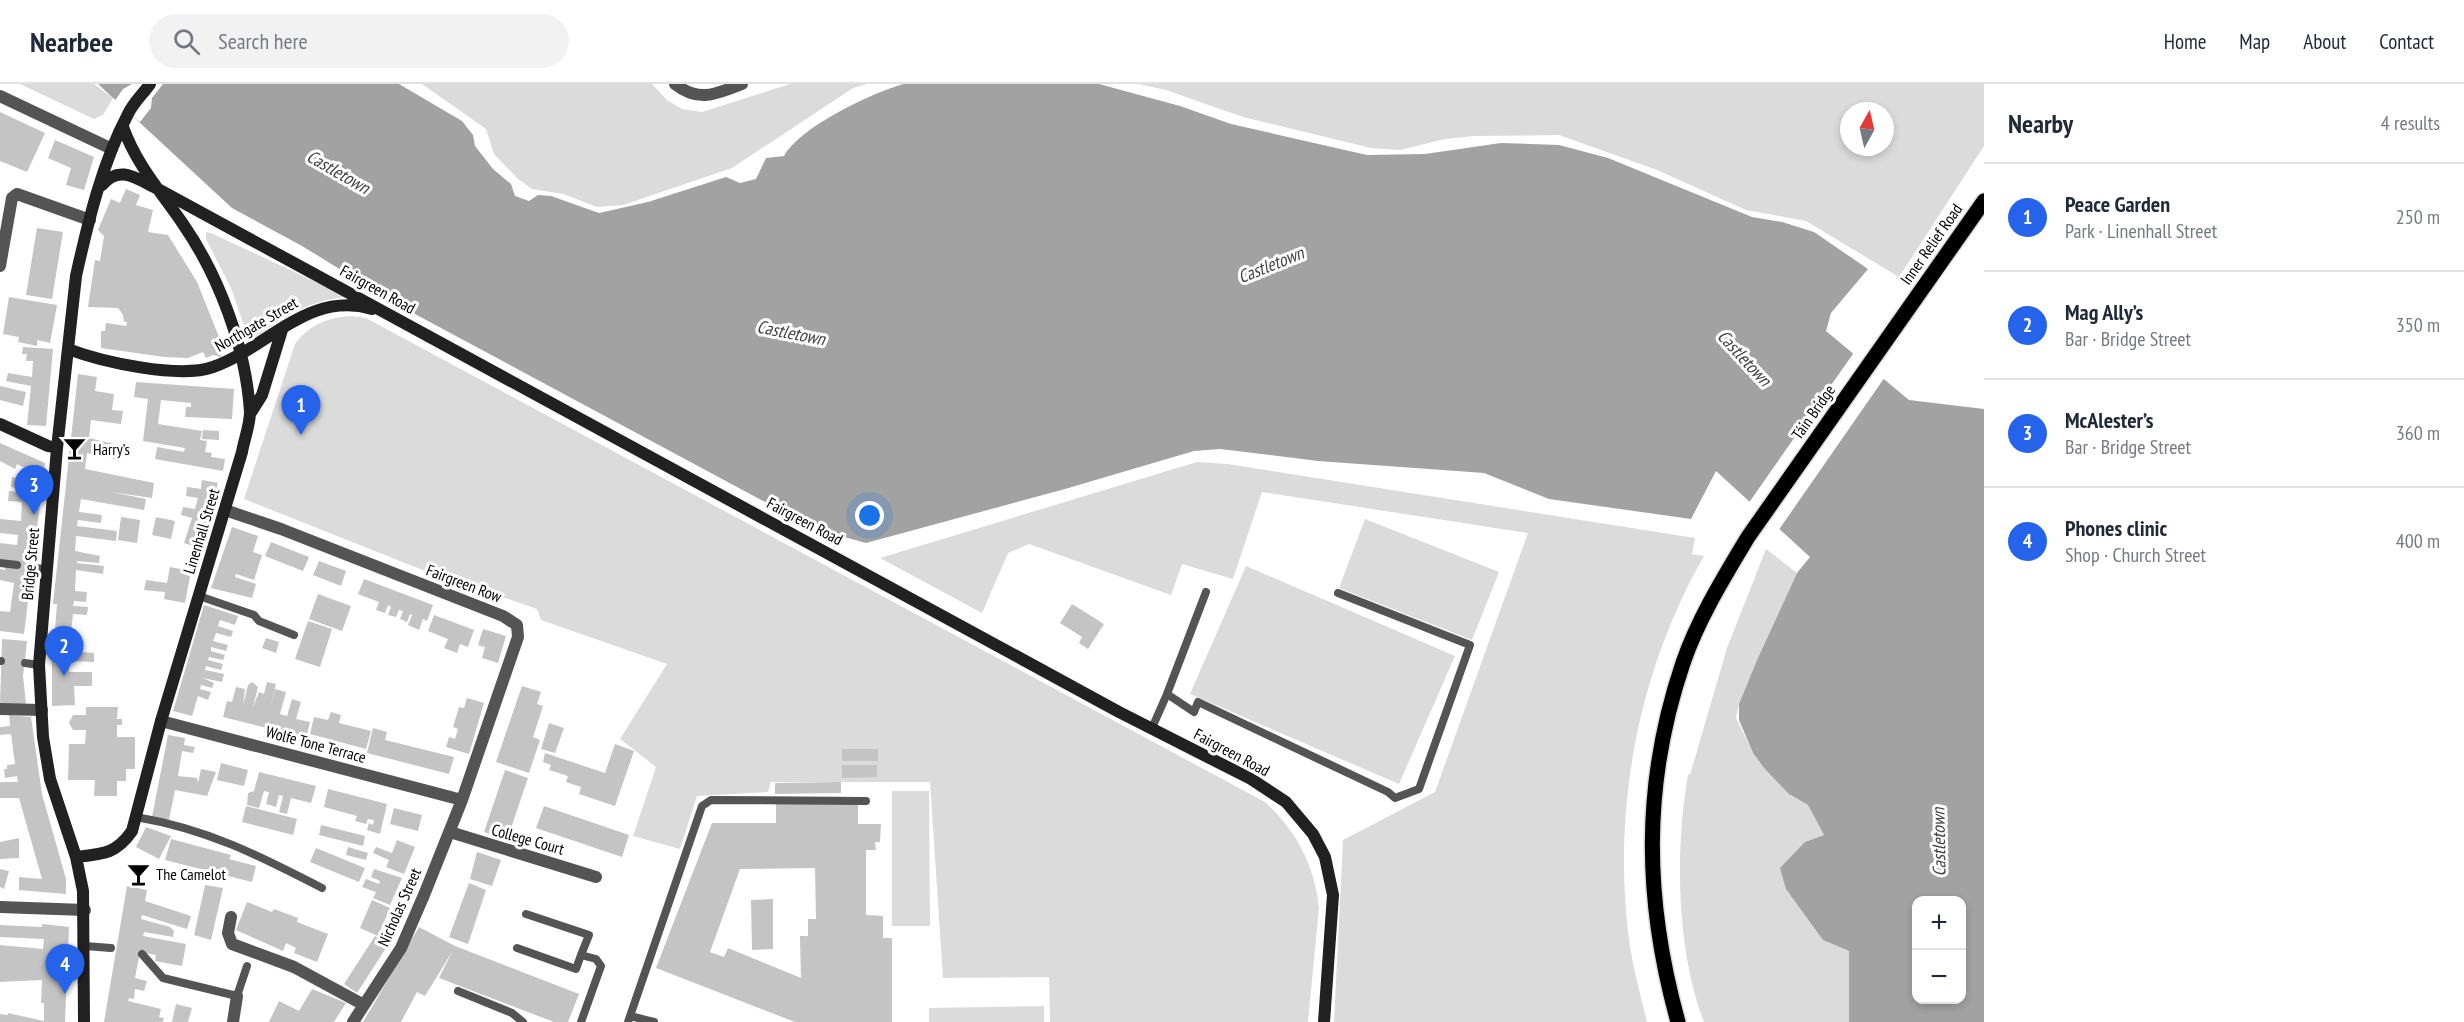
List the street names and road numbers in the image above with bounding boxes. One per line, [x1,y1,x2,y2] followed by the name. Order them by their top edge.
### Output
[1896,200,1966,288] street label: Inner Relief Road
[337,260,419,318] street label: Fairgreen Road
[211,292,302,356] street label: Northgate Street
[1787,381,1839,443] street label: Táin Bridge
[179,485,224,576] street label: Linenhall Street
[764,493,846,549] street label: Fairgreen Road
[17,526,43,601] street label: Bridge Street
[424,560,505,607] street label: Fairgreen Row
[264,721,368,767] street label: Wolfe Tone Terrace
[1191,724,1273,780] street label: Fairgreen Road
[489,819,567,859] street label: College Court
[373,864,425,949] street label: Nicholas Street

